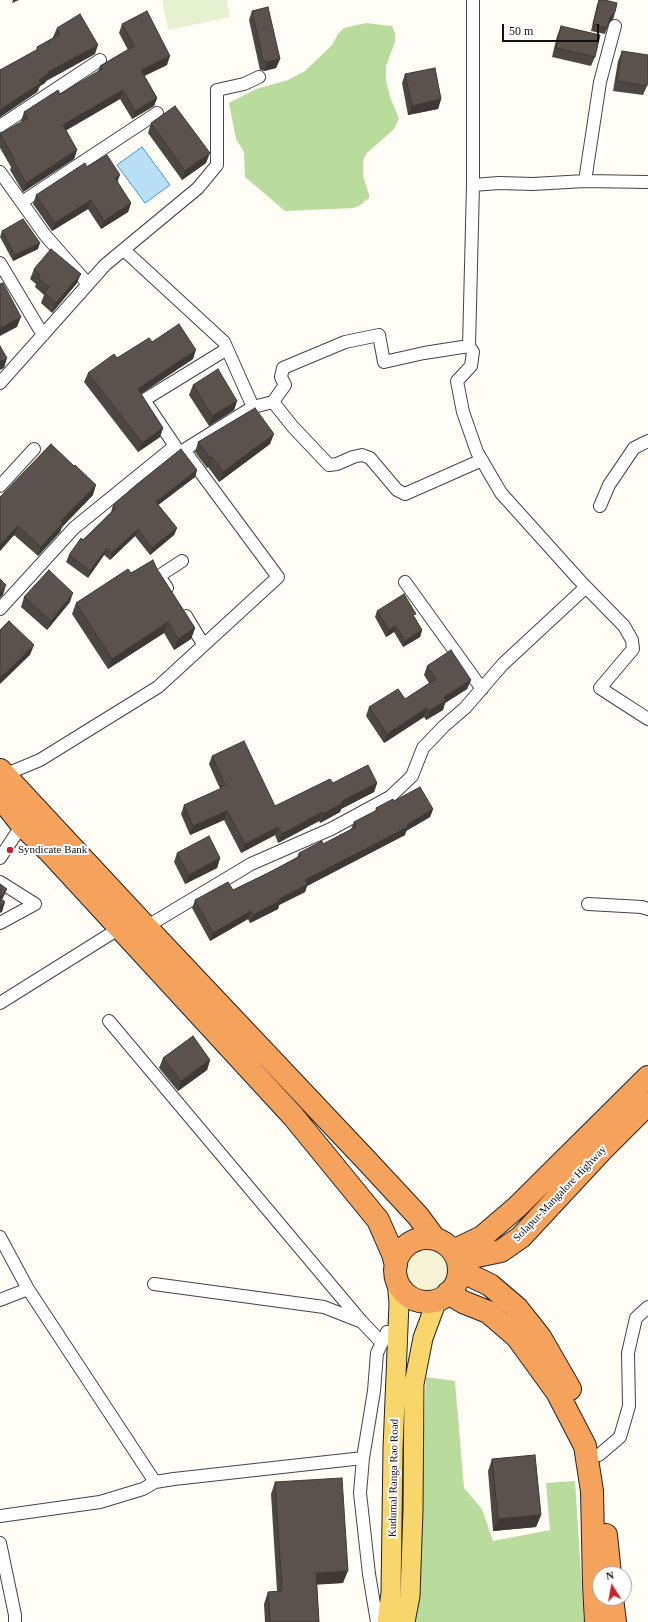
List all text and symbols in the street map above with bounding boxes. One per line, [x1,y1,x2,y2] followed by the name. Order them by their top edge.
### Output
[504,16,601,42] scale bar
[509,24,533,38] text: 50 m
[18,843,87,857] place label: Syndicate Bank
[5,845,15,855] marker: Syndicate Bank
[511,1143,609,1245] street label: Solapur-Mangalore Highway
[386,1419,402,1537] street label: Kudumal Ranga Rao Road
[592,1566,632,1606] north arrow
[605,1569,615,1582] text: N

